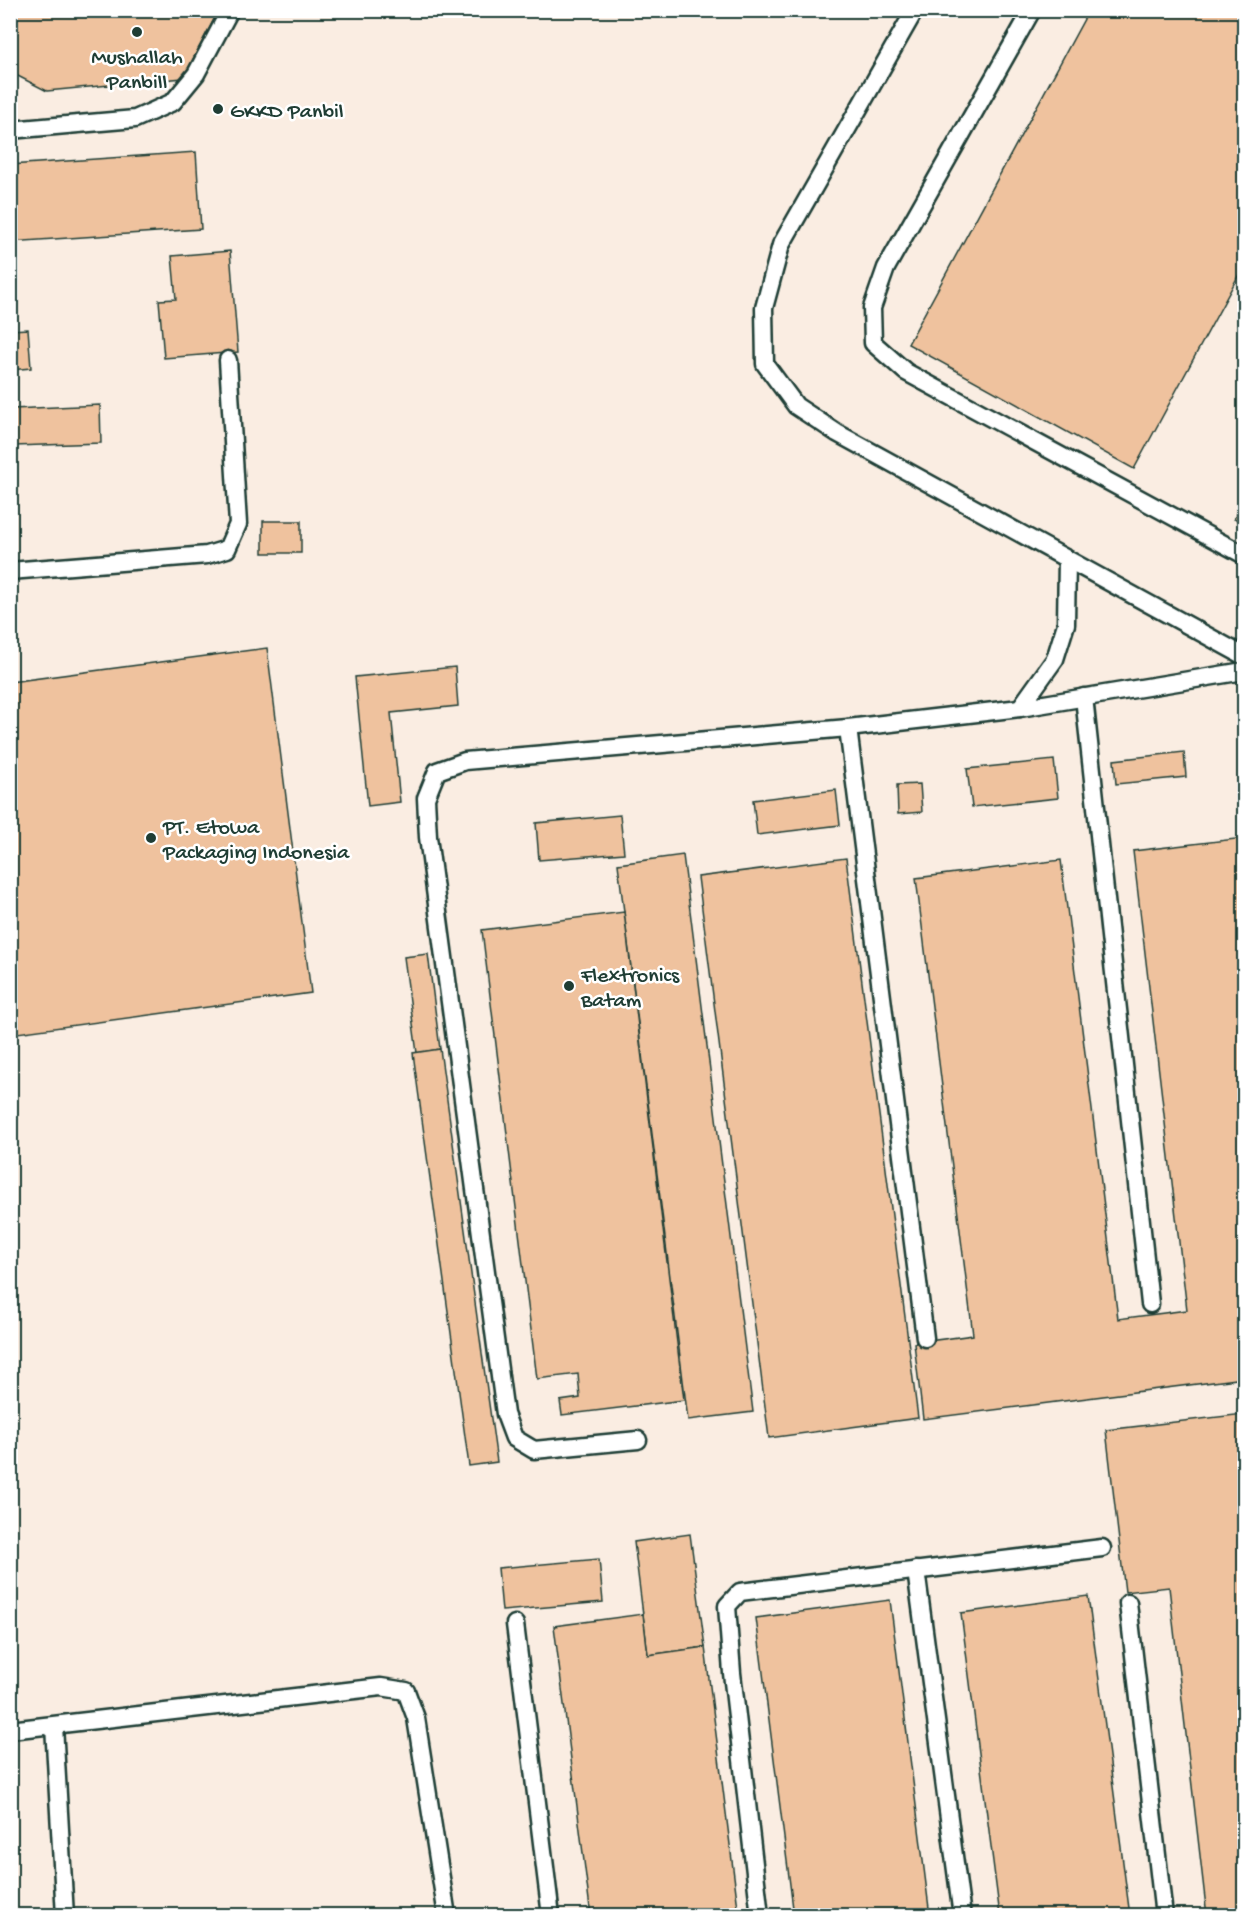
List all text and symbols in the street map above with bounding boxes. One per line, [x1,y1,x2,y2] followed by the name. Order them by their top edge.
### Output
[130,25,144,39] marker: Mushallah Panbill
[91,46,183,97] place label: Mushallah Panbill
[230,100,344,126] place label: GKKD Panbil
[211,102,225,116] marker: GKKD Panbil
[162,816,350,867] place label: PT. Etowa Packaging Indonesia
[144,831,158,845] marker: PT. Etowa Packaging Indonesia
[580,964,680,1015] place label: Flextronics Batam
[562,979,576,993] marker: Flextronics Batam

